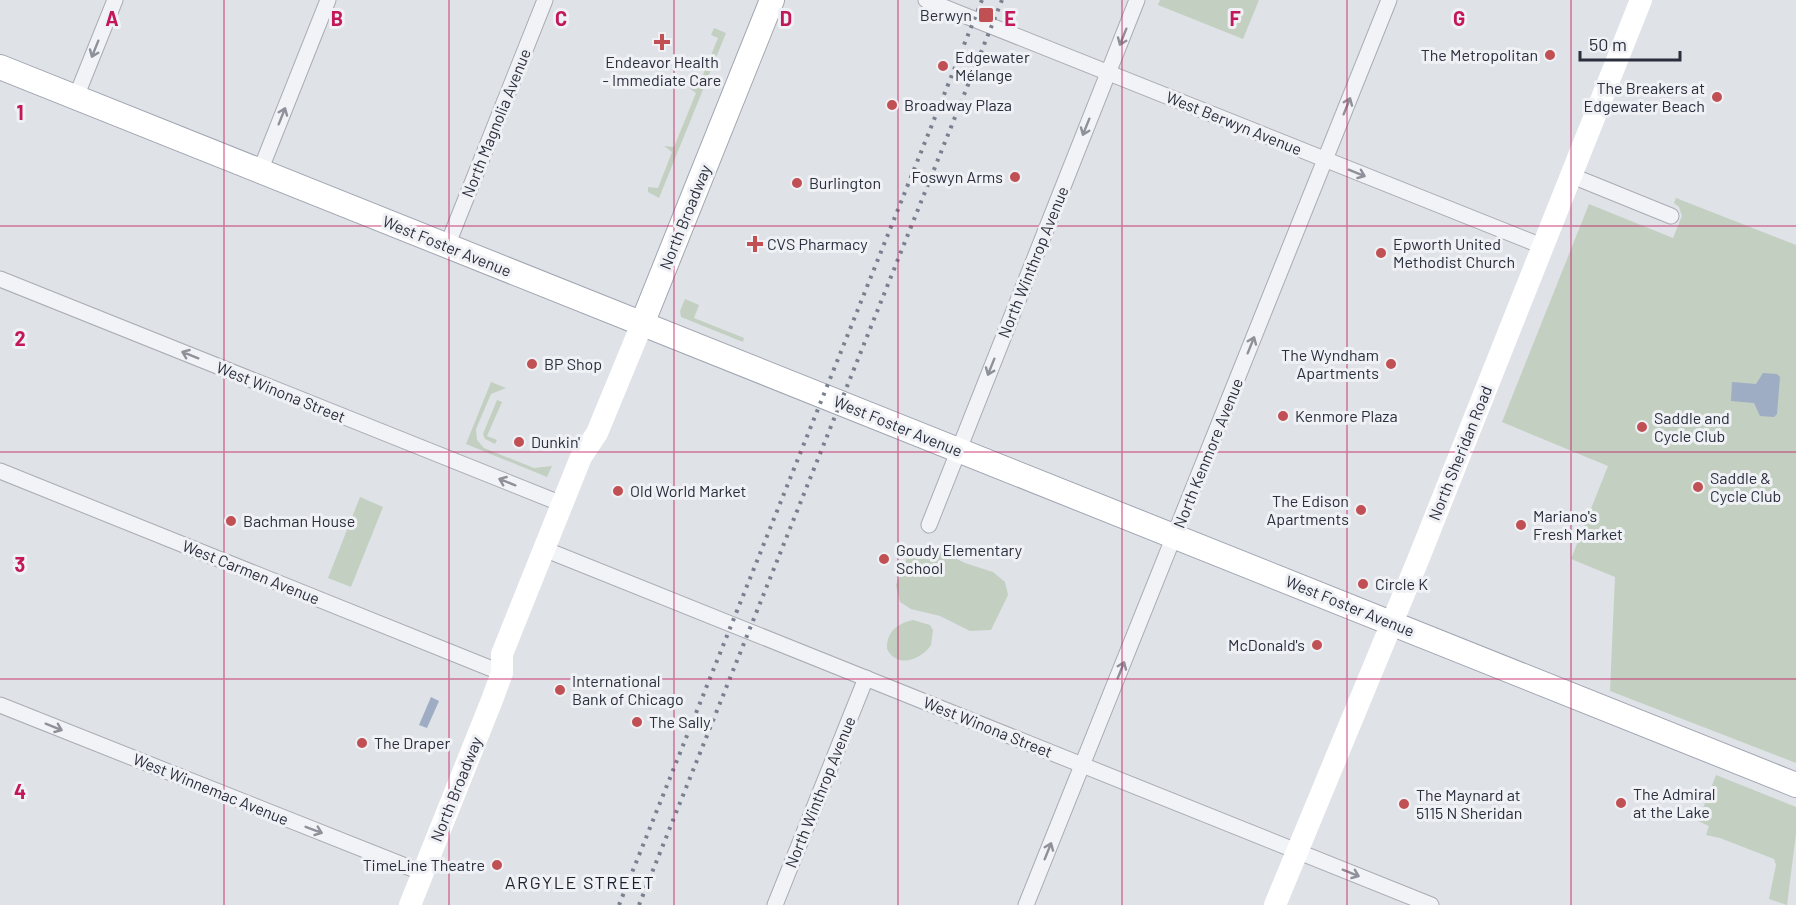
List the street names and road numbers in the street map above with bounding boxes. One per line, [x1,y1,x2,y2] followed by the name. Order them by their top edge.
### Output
[457,46,534,200] street label: North Magnolia Avenue
[1164,87,1305,158] street label: West Berwyn Avenue
[655,161,714,272] street label: North Broadway
[993,183,1072,340] street label: North Winthrop Avenue
[380,211,514,280] street label: West Foster Avenue
[214,357,348,426] street label: West Winona Street
[1169,375,1246,531] street label: North Kenmore Avenue
[1424,383,1495,523] street label: North Sheridan Road
[831,391,965,460] street label: West Foster Avenue
[180,535,323,608] street label: West Carmen Avenue
[1283,571,1417,640] street label: West Foster Avenue
[921,692,1055,761] street label: West Winona Street
[780,713,859,870] street label: North Winthrop Avenue
[426,733,485,844] street label: North Broadway
[131,749,292,828] street label: West Winnemac Avenue

